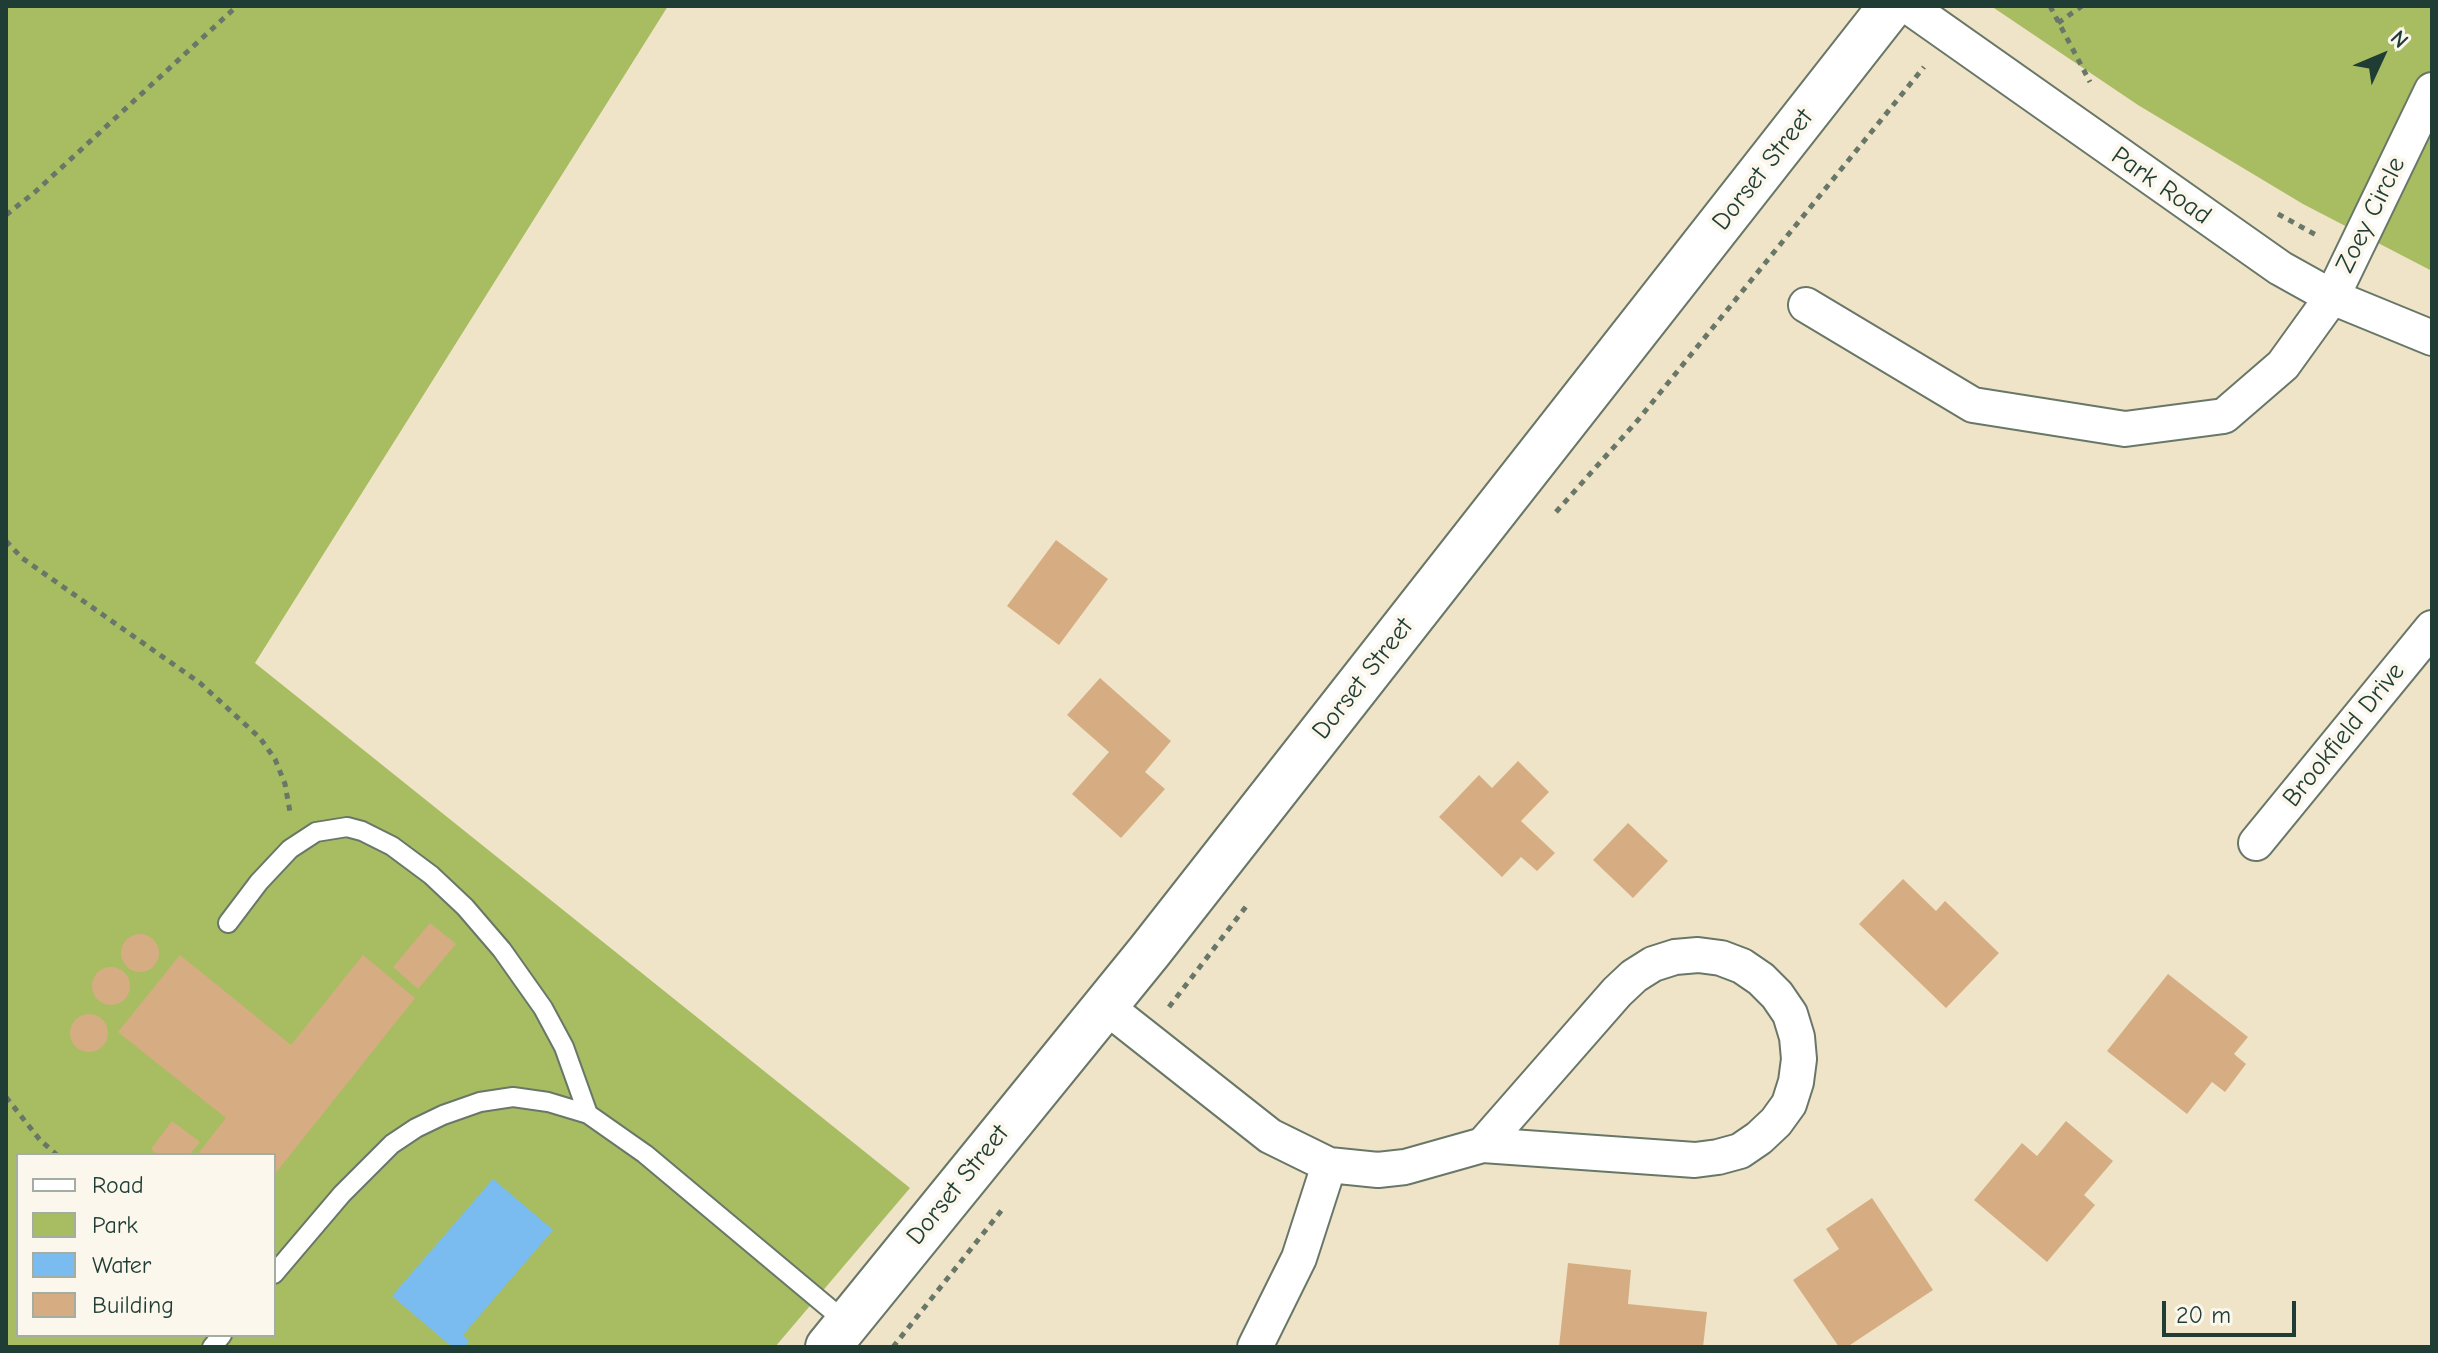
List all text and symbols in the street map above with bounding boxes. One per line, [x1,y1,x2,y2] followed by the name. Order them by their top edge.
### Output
[2342,16,2422,96] north arrow
[2385,25,2414,54] text: N
[1706,103,1820,237] street label: Dorset Street
[2105,140,2217,232] street label: Park Road
[2330,152,2412,278] street label: Zoey Circle
[1306,612,1420,746] street label: Dorset Street
[2276,657,2412,813] street label: Brookfield Drive
[900,1119,1016,1251] street label: Dorset Street
[16,1153,276,1337] legend
[92,1171,144,1199] text: Road
[92,1211,138,1239] text: Park
[92,1251,151,1279] text: Water
[2166,1285,2300,1335] scale bar
[92,1291,174,1319] text: Building
[2176,1301,2231,1329] text: 20 m

